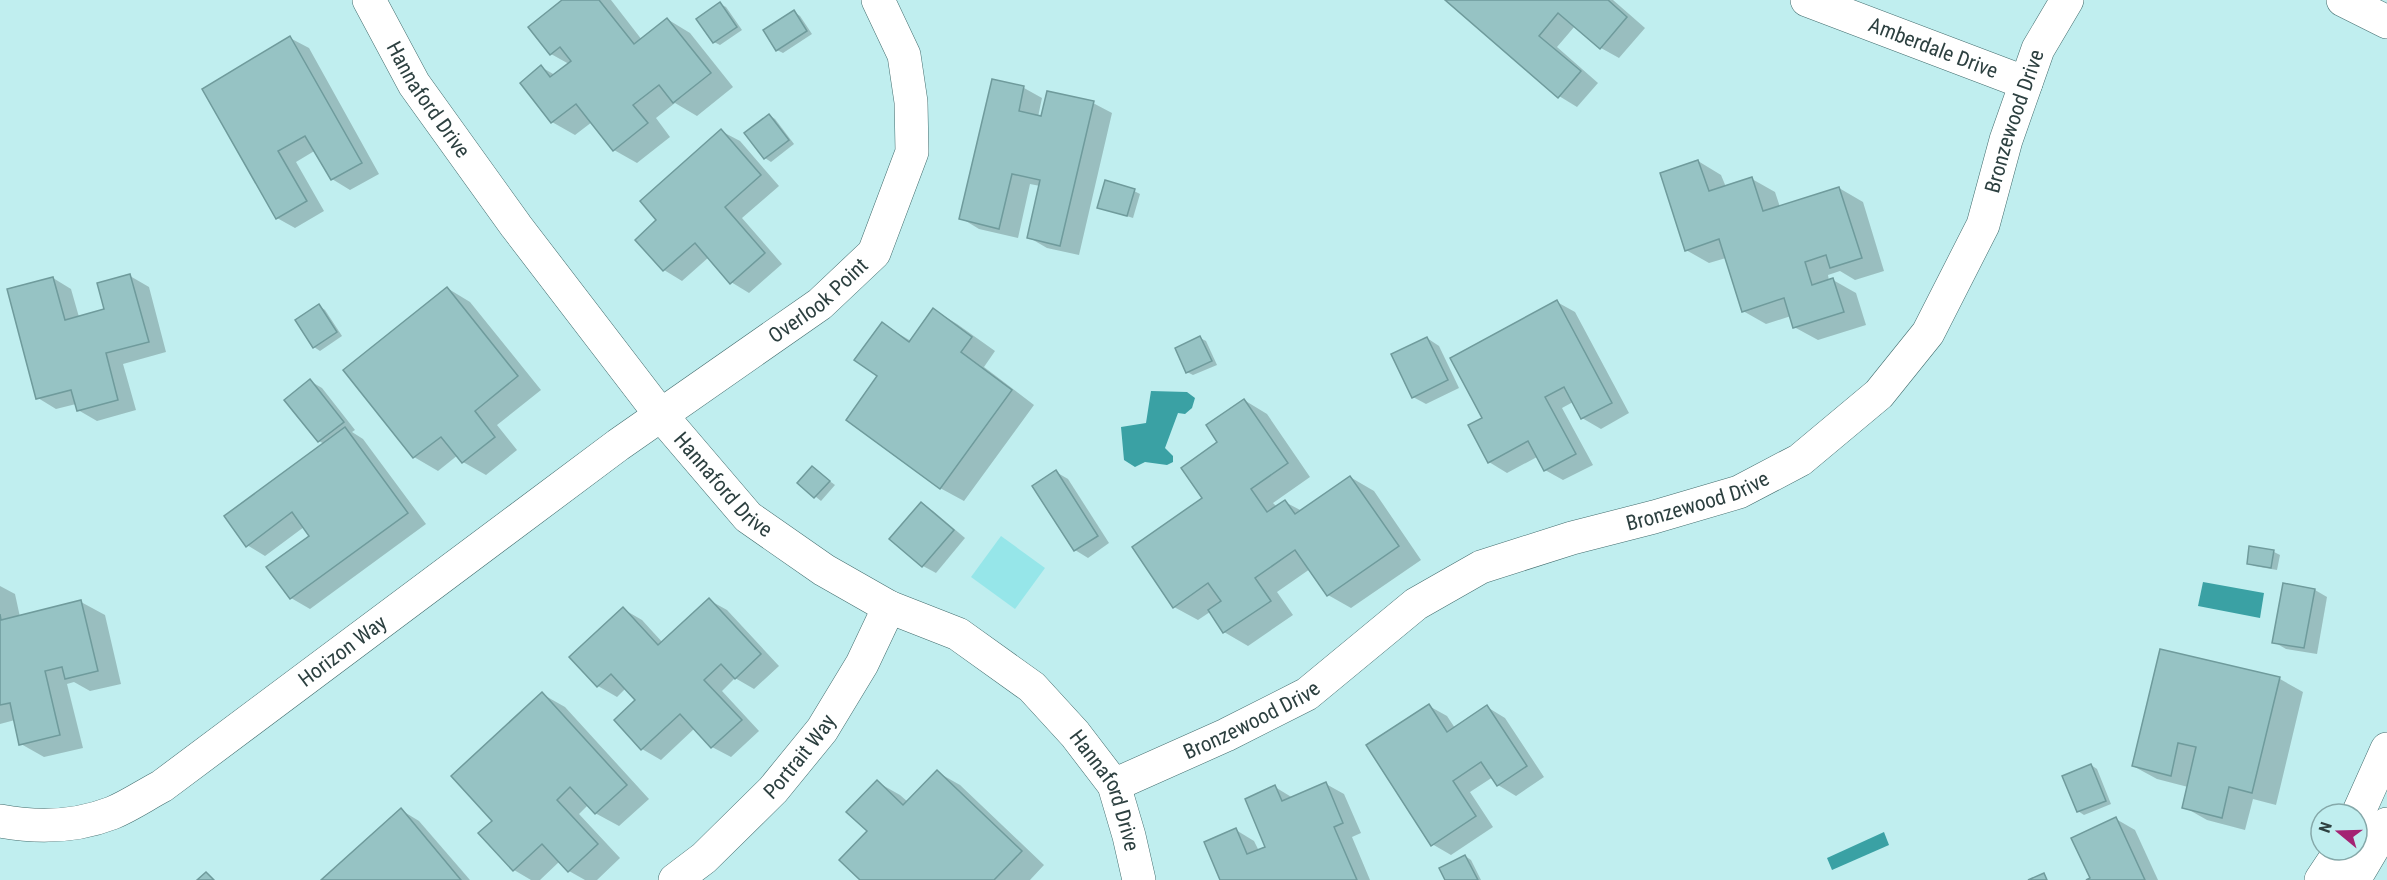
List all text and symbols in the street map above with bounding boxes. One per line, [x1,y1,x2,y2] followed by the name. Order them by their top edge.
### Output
[1865,12,2001,83] street label: Amberdale Drive
[382,37,475,162] street label: Hannaford Drive
[1980,46,2049,196] street label: Bronzewood Drive
[764,253,873,348] street label: Overlook Point
[669,427,777,542] street label: Hannaford Drive
[1624,466,1773,536] street label: Bronzewood Drive
[294,610,391,692] street label: Horizon Way
[1180,676,1325,764] street label: Bronzewood Drive
[759,710,841,804] street label: Portrait Way
[1064,725,1144,853] street label: Hannaford Drive
[2309,802,2369,862] north arrow
[2315,820,2336,835] text: N

